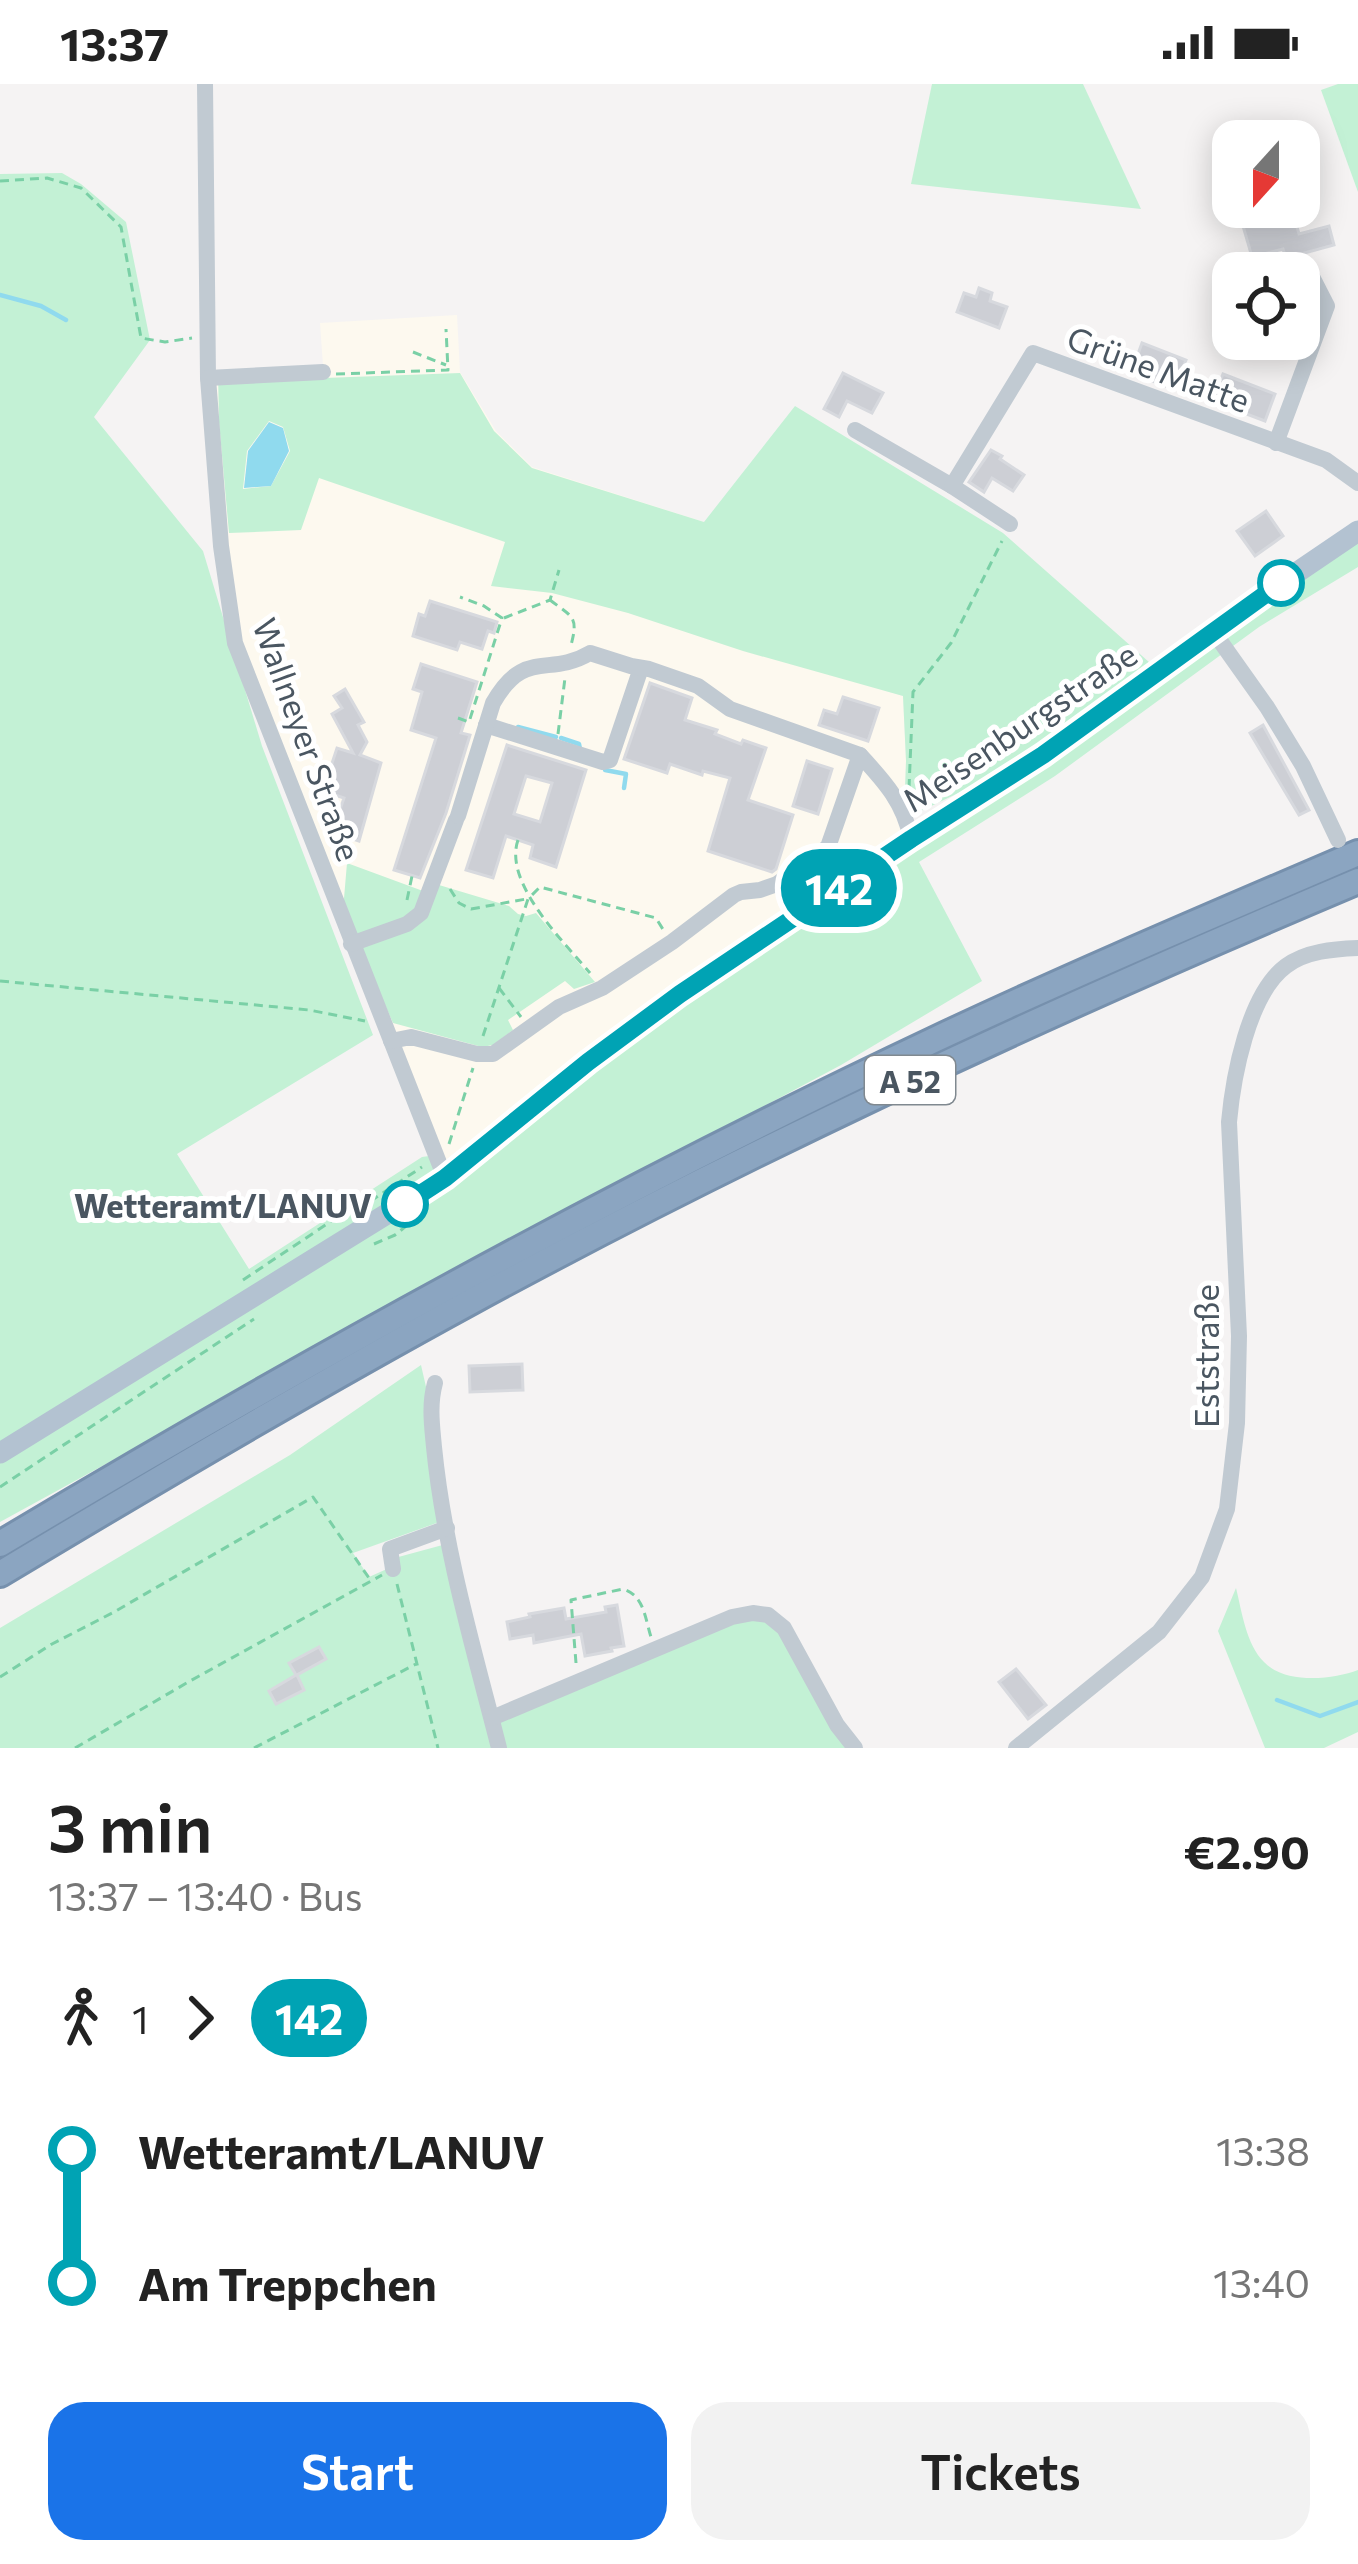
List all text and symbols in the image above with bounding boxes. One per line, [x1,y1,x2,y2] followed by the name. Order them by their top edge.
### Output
[60,15,169,70] text: 13:37
[1212,120,1320,228] north arrow
[1212,120,1320,360] map controls
[1212,252,1320,360] button: locate
[1062,316,1256,420] street label: Grüne Matte
[1259,561,1303,605] unlabelled marker
[245,612,371,866] street label: Wallneyer Straße
[894,632,1144,820] street label: Meisenburgstraße
[770,849,908,927] line badge: 142
[805,862,873,914] text: 142
[865,1056,955,1104] road number: A 52
[383,1182,427,1226] marker: Wetteramt/LANUV
[74,1184,372,1225] place label: Wetteramt/LANUV
[1185,1284,1226,1428] street label: Eststraße
[48,1785,212,1866] text: 3 min
[1184,1823,1310,1878] text: €2.90
[48,1871,363,1919] text: 13:37 – 13:40 · Bus
[48,1985,114,2051] icon: walk
[167,1985,233,2051] icon: forward
[275,1992,343,2044] text: 142
[132,1994,149,2042] text: 1
[138,2123,545,2178] text: Wetteramt/LANUV
[1216,2126,1310,2174] text: 13:38
[138,2255,437,2310] text: Am Treppchen
[1213,2258,1310,2306] text: 13:40
[48,2402,667,2540] button: Start
[691,2402,1310,2540] button: Tickets

